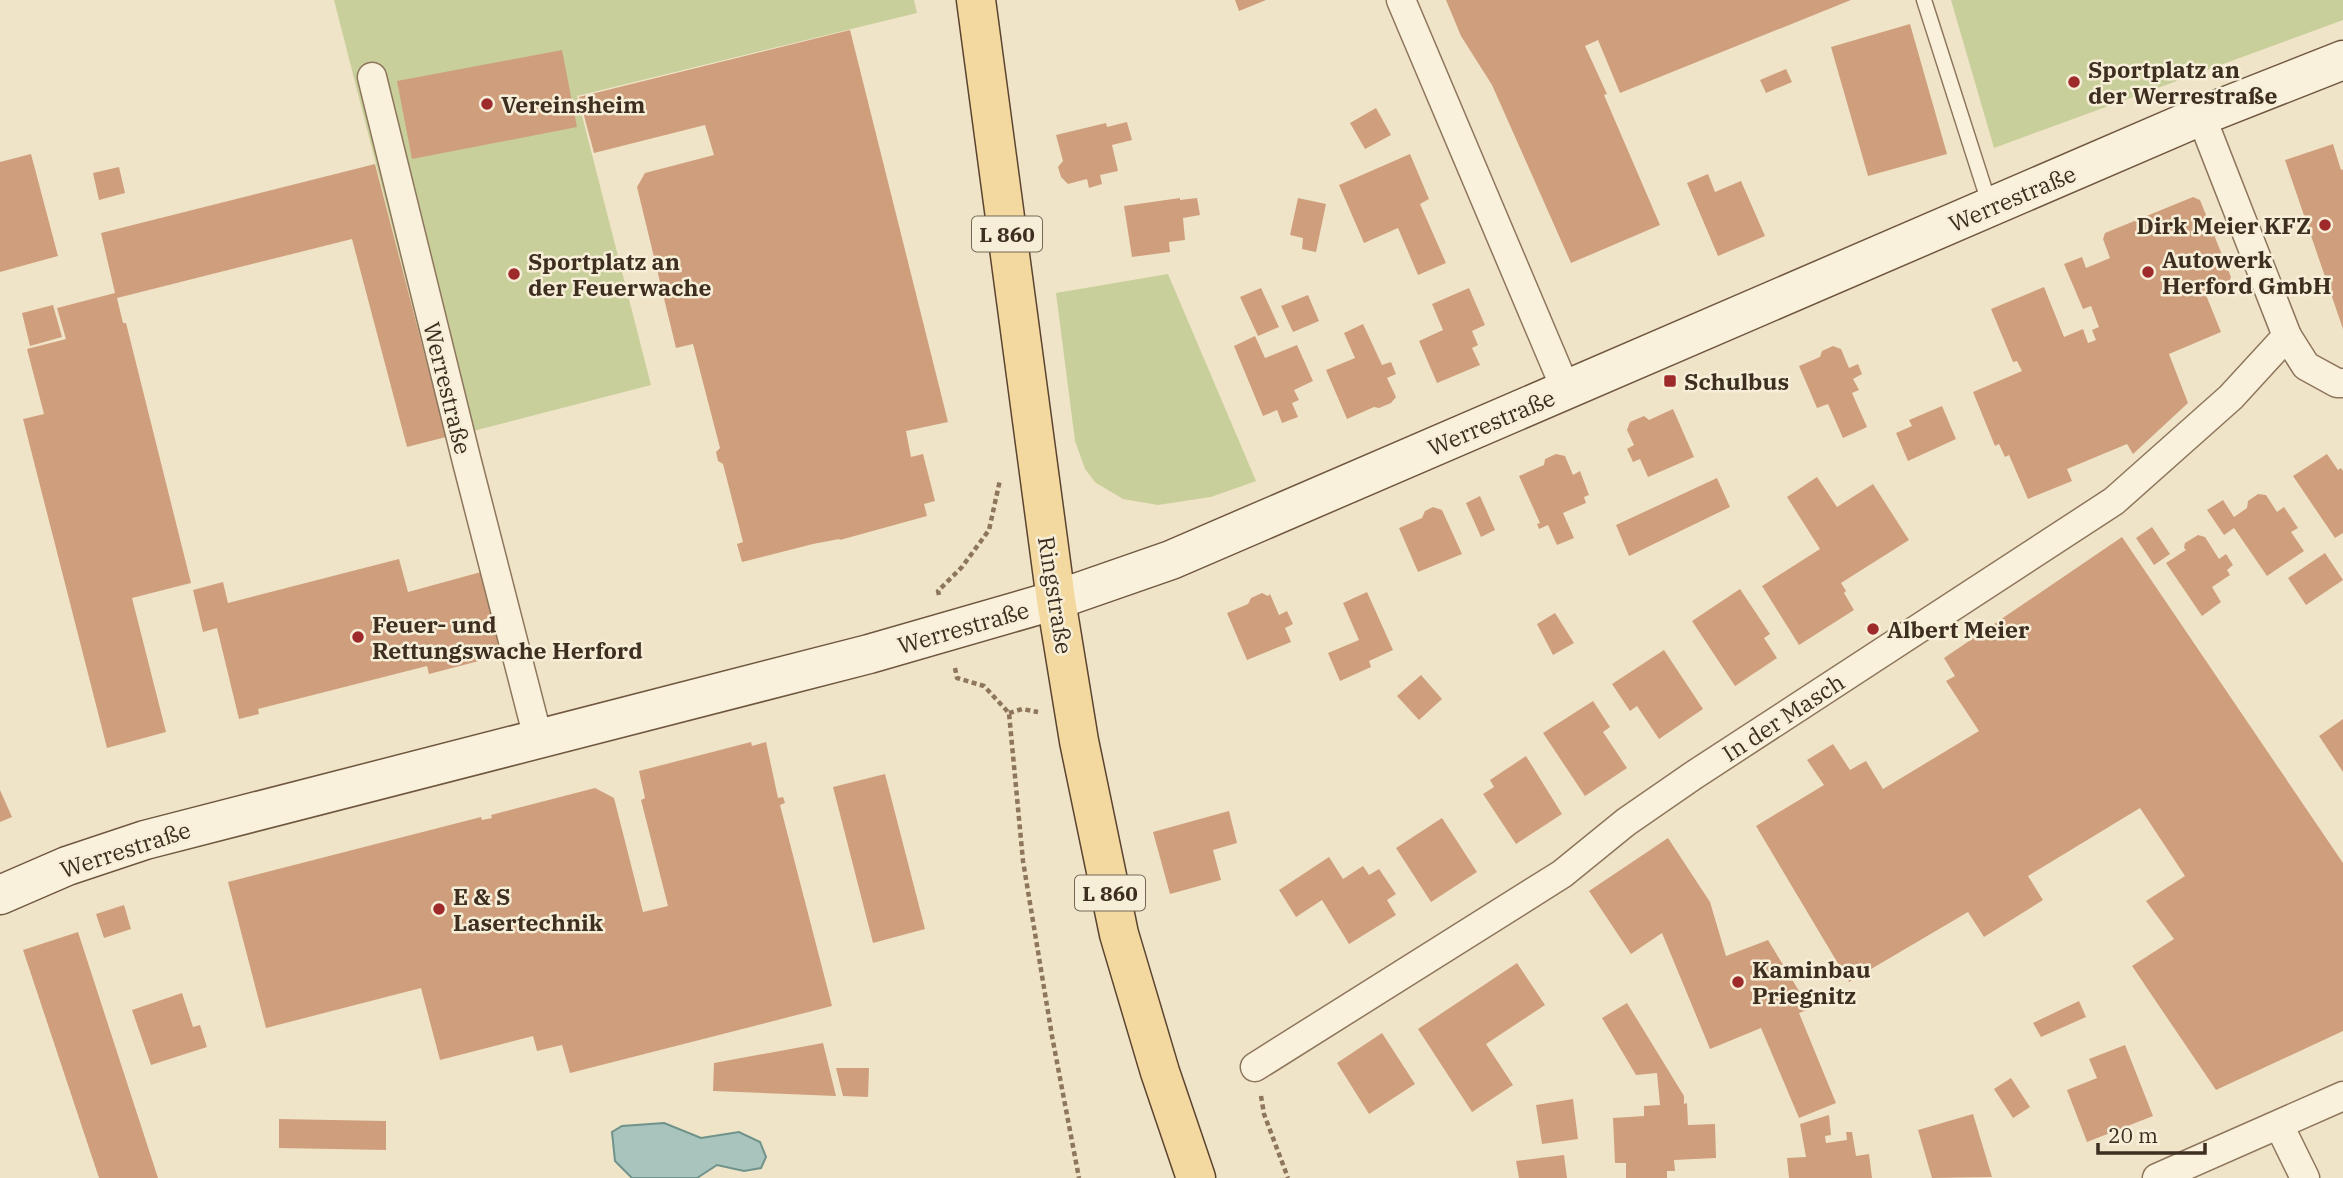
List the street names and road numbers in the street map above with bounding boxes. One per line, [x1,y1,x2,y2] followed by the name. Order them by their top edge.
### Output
[1944,158,2080,238] street label: Werrestraße
[972,216,1042,252] road number: L 860
[417,319,479,457] street label: Werrestraße
[1423,382,1559,462] street label: Werrestraße
[1032,534,1080,656] street label: Ringstraße
[894,594,1032,660] street label: Werrestraße
[1716,666,1850,768] street label: In der Masch
[56,814,194,884] street label: Werrestraße
[1075,876,1145,910] road number: L 860

